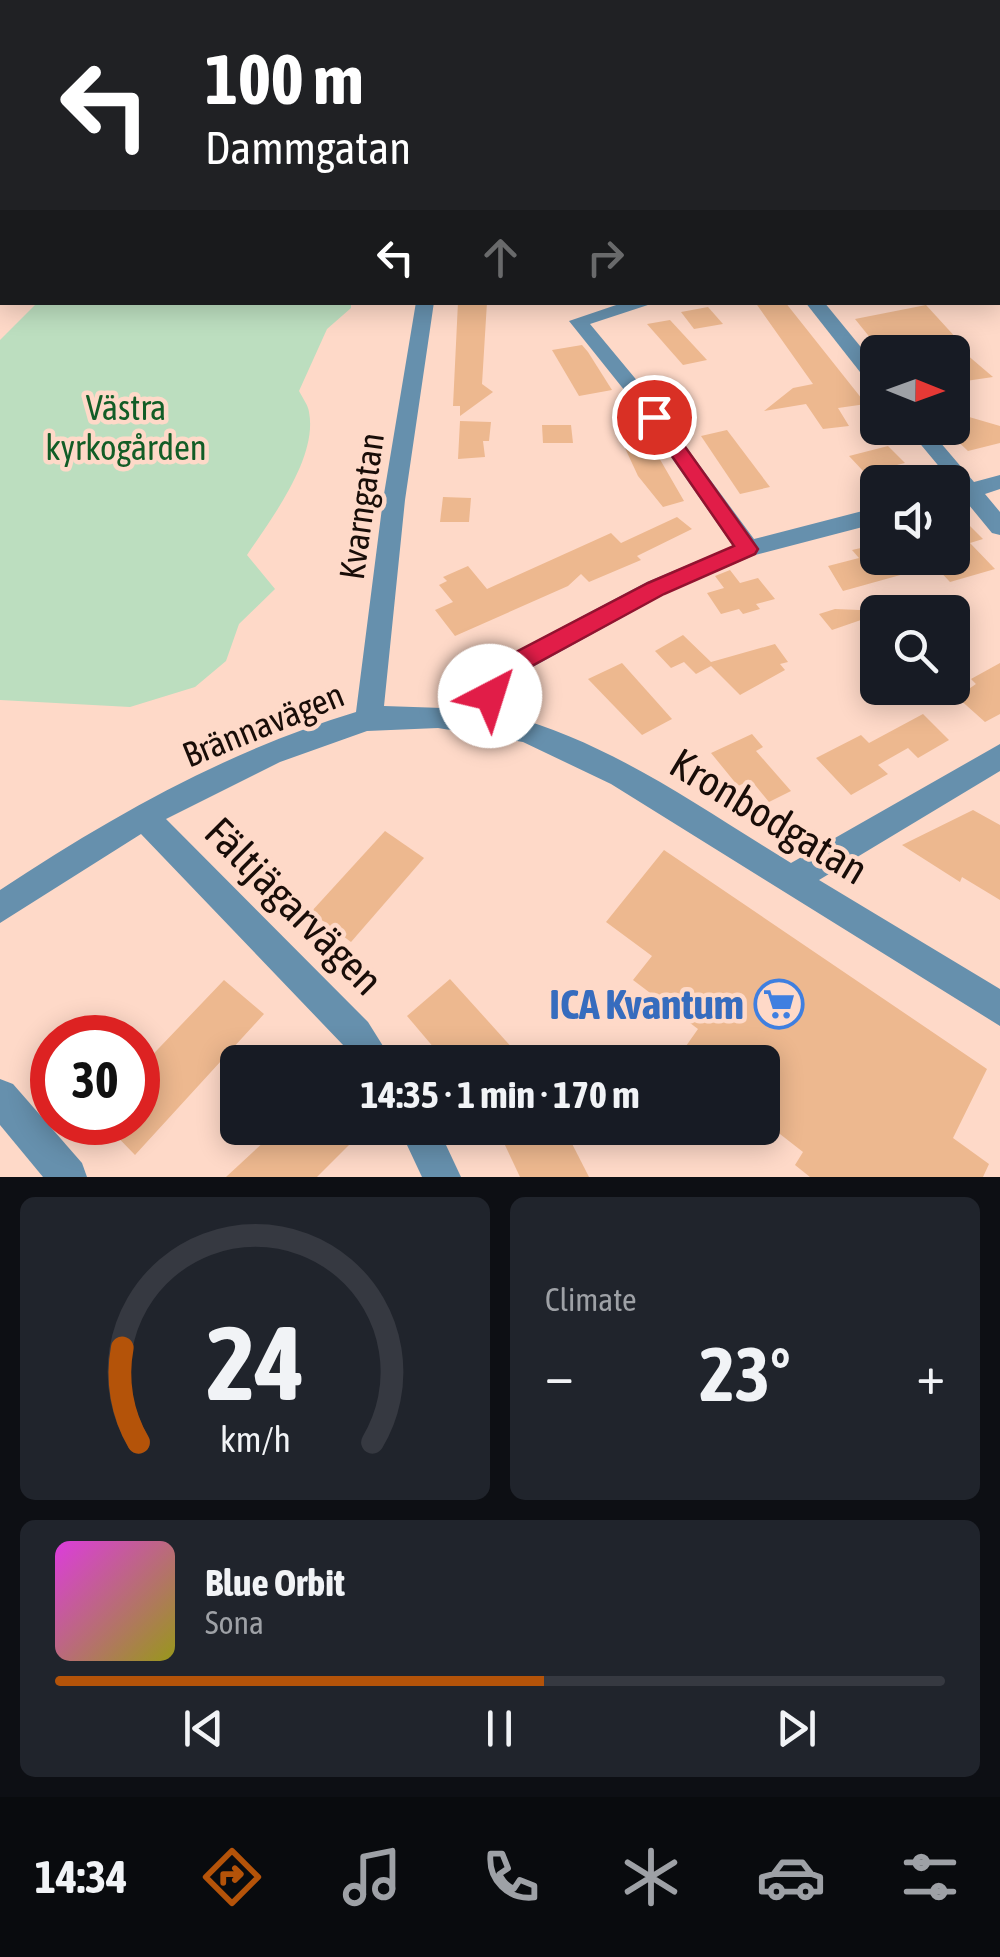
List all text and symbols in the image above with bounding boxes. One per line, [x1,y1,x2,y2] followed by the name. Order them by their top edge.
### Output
[205,39,364,119] text: 100 m
[40,40,170,170] icon: left
[205,122,411,174] text: Dammgatan
[368,230,423,285] icon: left
[473,230,528,285] icon: ahead
[578,230,633,285] icon: right
[860,335,970,445] north arrow
[860,335,970,705] map controls
[612,375,697,460] pin
[45,387,207,467] park label: Västra kyrkogården
[627,390,682,445] icon: arrive
[331,430,391,582] street label: Kvarngatan
[860,465,970,575] button: sound
[860,595,970,705] button: search
[438,644,542,748] position arrow
[177,674,349,774] street label: Brännavägen
[662,738,876,894] street label: Kronbodgatan
[196,808,392,1004] street label: Fältjägarvägen
[753,978,805,1030] supermarket icon: ICA Kvantum
[549,980,744,1028] place label: ICA Kvantum
[30,1015,160,1145] speed limit sign: 30
[360,1073,640,1116] text: 14:35 · 1 min · 170 m
[545,1281,637,1318] text: Climate
[206,1303,304,1422] text: 24
[699,1331,791,1417] text: 23°
[545,1343,574,1406] text: −
[916,1343,945,1406] text: +
[220,1419,290,1460] text: km/h
[205,1561,345,1604] text: Blue Orbit
[205,1604,264,1641] text: Sona
[176,1701,231,1756] icon: previous
[472,1701,527,1756] icon: pause
[769,1701,824,1756] icon: next
[197,1842,267,1912] icon: directions
[337,1842,407,1912] icon: music
[476,1842,546,1912] icon: phone
[616,1842,686,1912] icon: climate
[756,1842,826,1912] icon: car
[895,1842,965,1912] icon: filters
[35,1851,127,1903] text: 14:34

